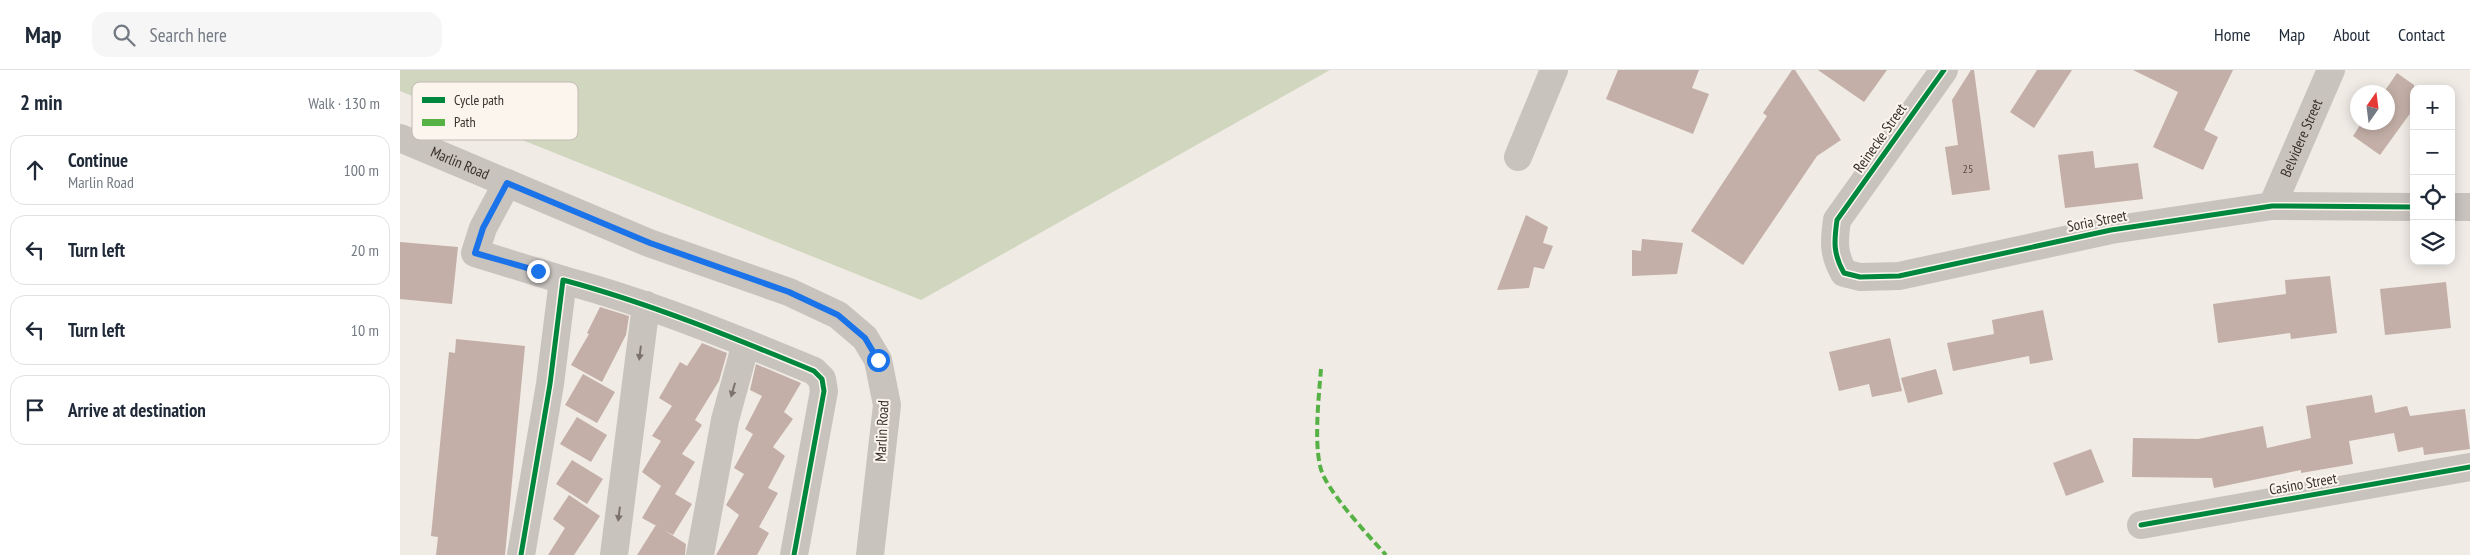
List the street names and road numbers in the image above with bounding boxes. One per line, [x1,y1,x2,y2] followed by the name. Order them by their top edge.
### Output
[2276,96,2326,180] street label: Belvidere Street
[1849,99,1910,176] street label: Reinecke Street
[428,142,492,184] street label: Marlin Road
[2065,205,2128,236] street label: Soria Street
[870,400,893,462] street label: Marlin Road
[2268,468,2338,499] street label: Casino Street

